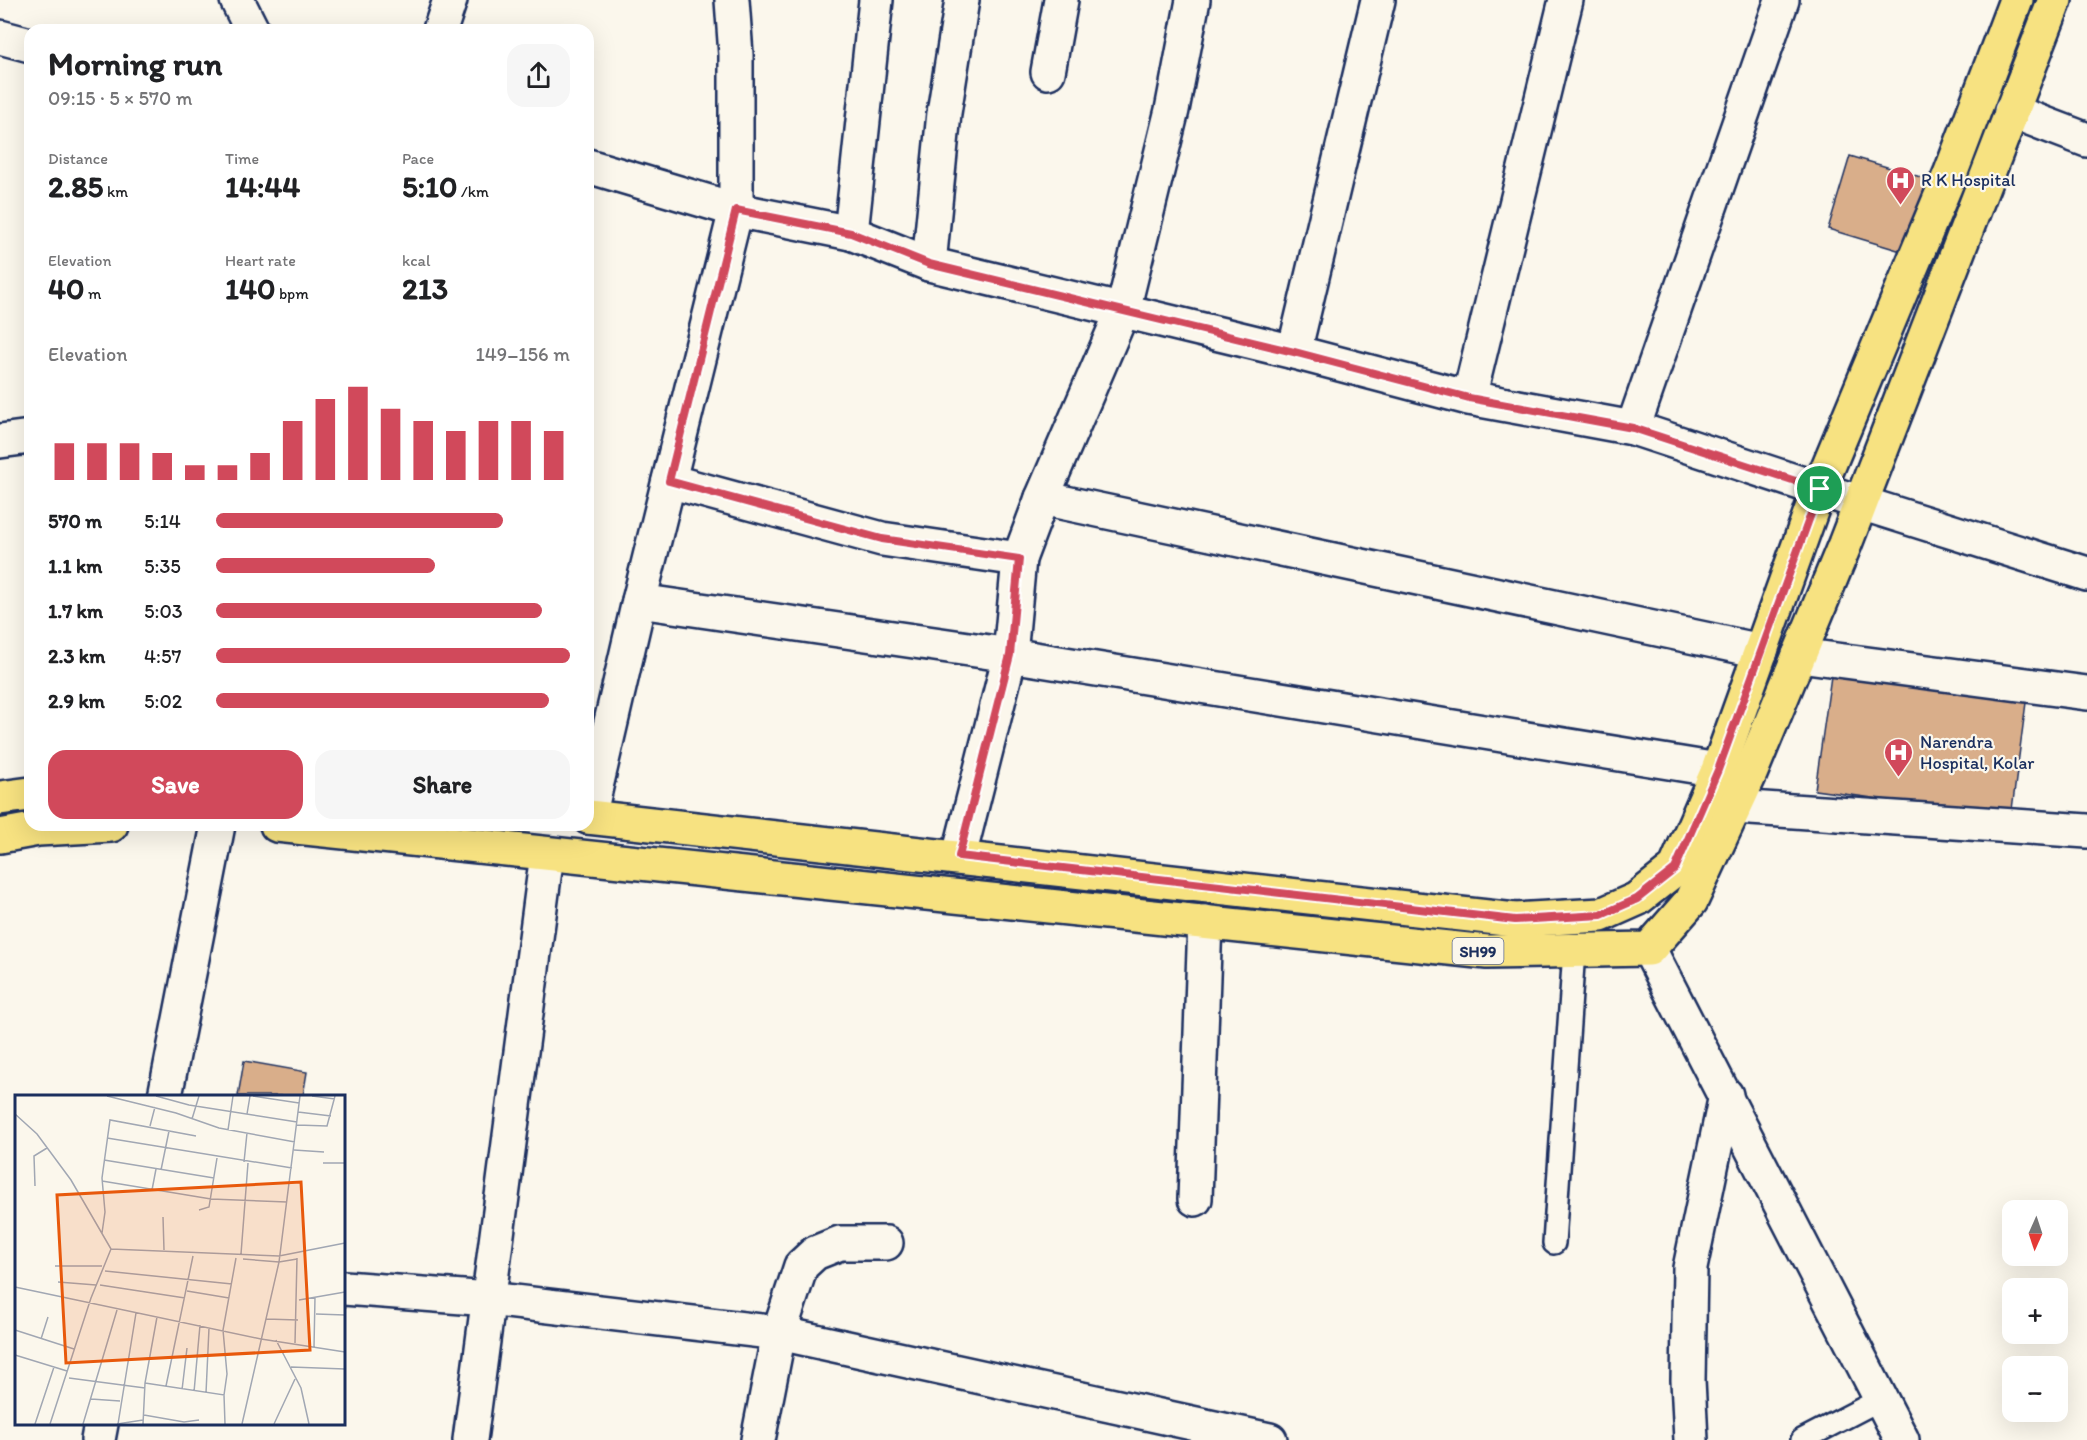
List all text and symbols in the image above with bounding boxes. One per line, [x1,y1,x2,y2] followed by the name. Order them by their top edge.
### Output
[48,44,223,83] text: Morning run
[507,44,570,107] button: share
[48,86,193,110] text: 09:15 · 5 × 570 m
[48,149,108,168] text: Distance
[225,149,259,168] text: Time
[402,149,434,168] text: Pace
[1884,164,1916,206] hospital icon: R K Hospital
[48,168,103,205] text: 2.85
[225,168,300,205] text: 14:44
[402,168,458,205] text: 5:10
[1921,169,2016,191] place label: R K Hospital
[103,182,128,201] text: km
[458,182,489,201] text: /km
[48,251,112,270] text: Elevation
[225,251,296,270] text: Heart rate
[402,251,430,270] text: kcal
[48,270,85,307] text: 40
[225,270,275,307] text: 140
[402,270,448,307] text: 213
[85,284,102,303] text: m
[275,284,309,303] text: bpm
[48,342,127,366] text: Elevation
[475,342,570,366] text: 149–156 m
[1794,463,1845,514] pin
[1803,472,1836,505] icon: arrive
[48,509,102,533] text: 570 m
[144,509,181,533] text: 5:14
[48,554,102,578] text: 1.1 km
[144,554,181,578] text: 5:35
[48,599,103,623] text: 1.7 km
[144,599,183,623] text: 5:03
[48,644,105,668] text: 2.3 km
[144,644,181,668] text: 4:57
[48,689,105,713] text: 2.9 km
[144,689,182,713] text: 5:02
[1920,731,2035,774] place label: Narendra Hospital, Kolar
[1883,736,1915,778] hospital icon: Narendra Hospital, Kolar
[48,750,303,819] button: Save
[315,750,570,819] button: Share
[1452,938,1504,964] road number: SH99
[15,1095,345,1425] inset map
[2002,1200,2068,1266] north arrow
[2002,1200,2068,1422] map controls
[2002,1278,2068,1344] button: +
[2002,1356,2068,1422] button: −

